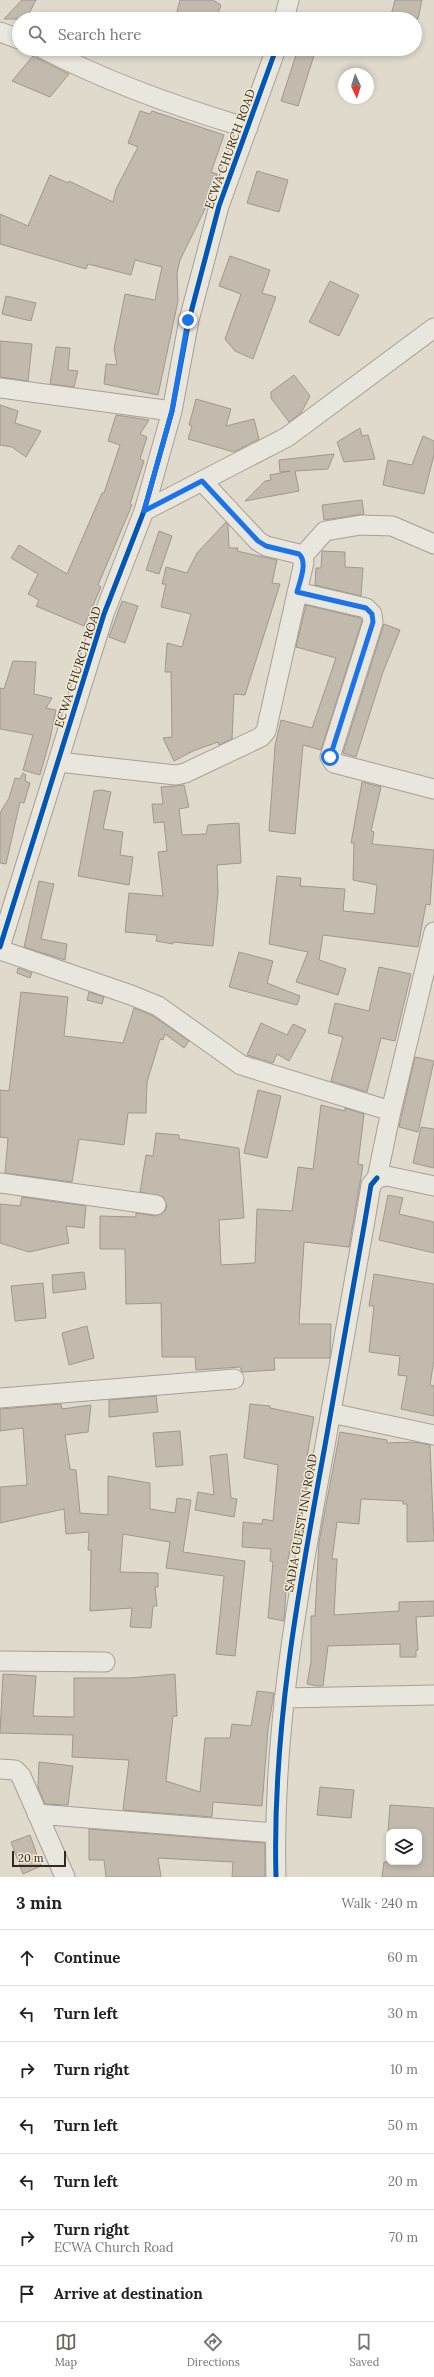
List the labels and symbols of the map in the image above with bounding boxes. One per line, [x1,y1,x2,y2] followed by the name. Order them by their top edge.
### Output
[338,68,374,104] north arrow
[201,87,258,211] street label: ECWA CHURCH ROAD
[179,311,197,329] route end
[51,604,104,729] street label: ECWA CHURCH ROAD
[321,748,339,766] route start
[281,1453,320,1593] street label: SADIA GUEST INN ROAD
[12,1849,66,1868] scale bar

